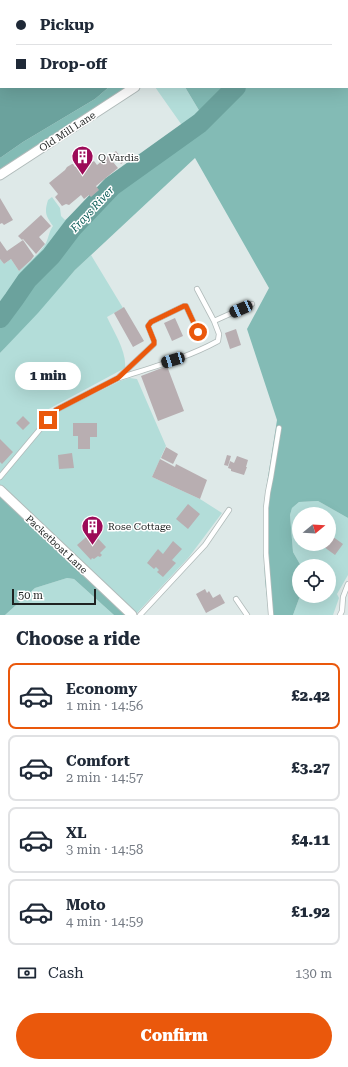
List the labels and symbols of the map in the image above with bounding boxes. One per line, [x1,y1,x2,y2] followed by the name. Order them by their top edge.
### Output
[37,109,98,154] street label: Old Mill Lane
[69,144,95,177] building icon: Q Vardis
[98,152,139,163] place label: Q Vardis
[67,184,117,236] water label: Frays River
[228,299,254,319] car
[189,323,207,341] route start
[160,351,186,369] car
[15,362,81,390] callout: 1 min
[39,411,57,429] route end
[292,507,336,551] north arrow
[24,513,90,576] street label: Packetboat Lane
[79,513,105,546] building icon: Rose Cottage
[108,521,171,532] place label: Rose Cottage
[12,587,96,606] scale bar

